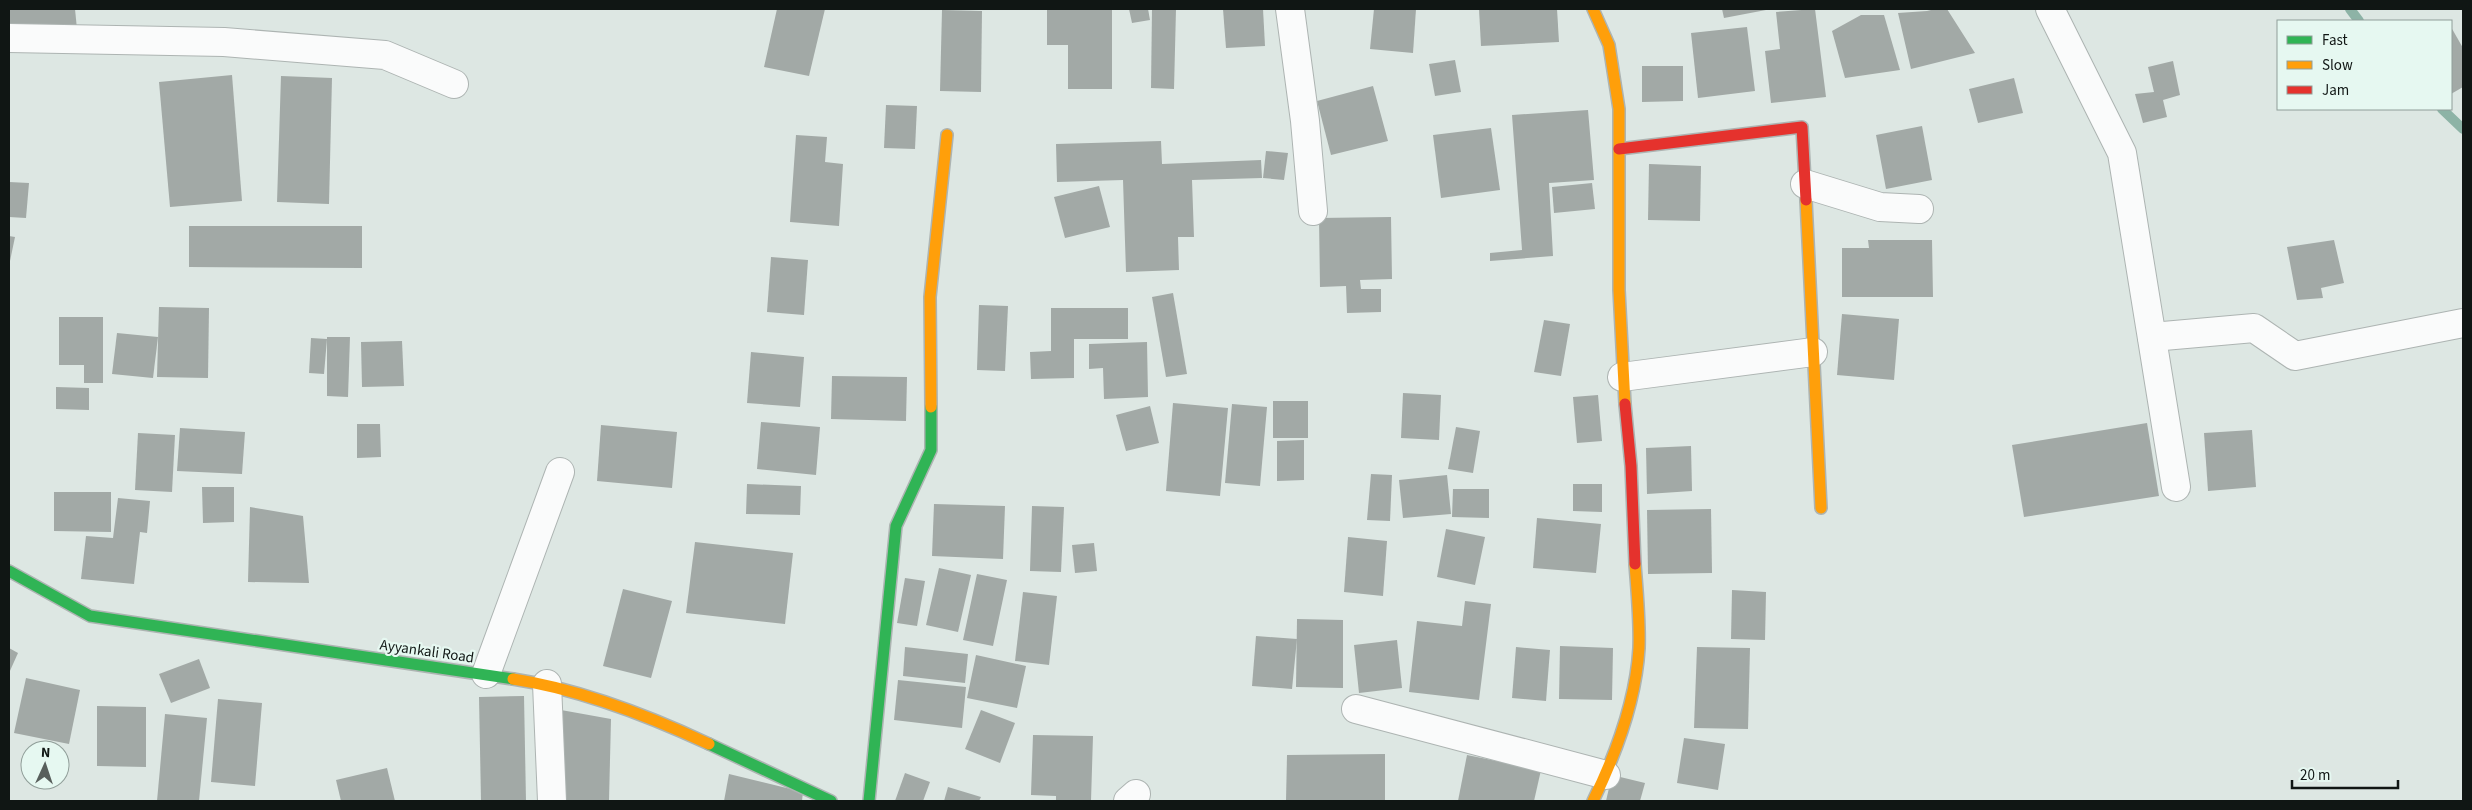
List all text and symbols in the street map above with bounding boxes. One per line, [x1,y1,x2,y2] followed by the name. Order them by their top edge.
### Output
[2277,20,2452,110] legend
[2322,30,2348,51] text: Fast
[2322,55,2353,76] text: Slow
[2322,80,2349,101] text: Jam
[378,634,475,669] street label: Ayyankali Road
[20,740,70,790] north arrow
[40,743,51,763] text: N
[2292,758,2398,790] scale bar
[2300,765,2330,786] text: 20 m

